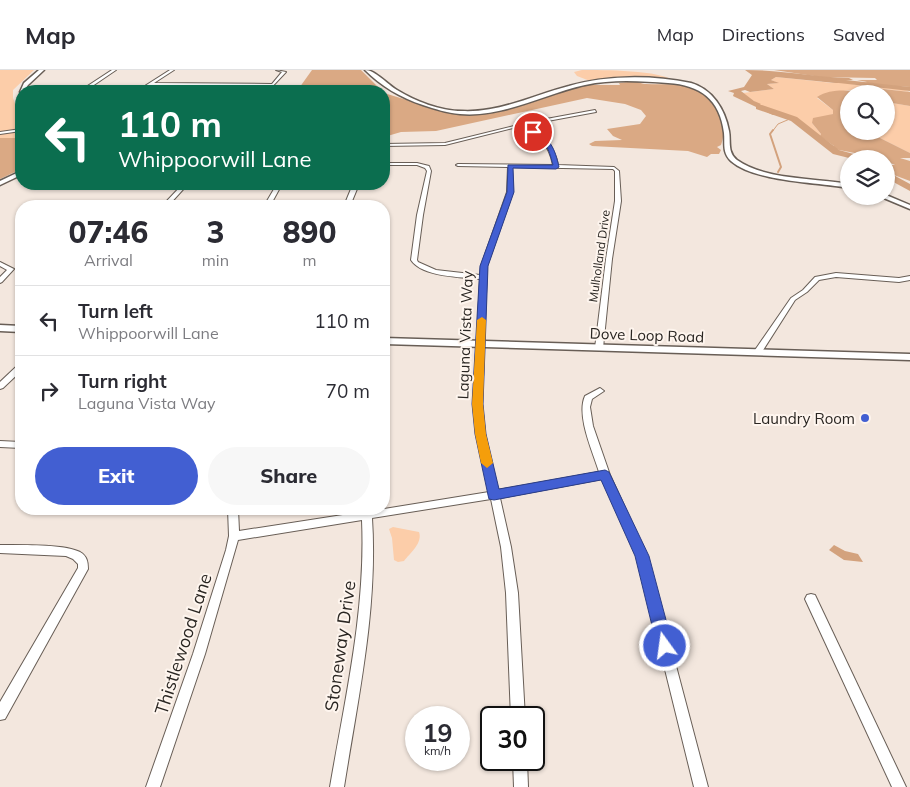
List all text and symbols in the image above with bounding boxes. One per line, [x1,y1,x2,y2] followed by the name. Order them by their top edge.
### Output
[25,20,76,50] text: Map
[657,23,694,46] text: Map
[722,23,805,46] text: Directions
[833,23,885,46] text: Saved
[840,85,895,205] map controls
[840,85,895,140] button: search
[118,102,222,146] text: 110 m
[35,105,100,170] icon: left
[512,111,554,153] pin
[519,118,547,146] icon: arrive
[118,145,311,173] text: Whippoorwill Lane
[840,150,895,205] button: layers
[585,209,613,303] street label: Mulholland Drive
[68,213,148,251] text: 07:46
[206,213,224,251] text: 3
[283,213,337,251] text: 890
[84,250,133,270] text: Arrival
[202,250,229,270] text: min
[302,250,317,270] text: m
[453,270,477,400] street label: Laguna Vista Way
[78,299,153,323] text: Turn left
[35,307,63,335] icon: left
[314,309,370,333] text: 110 m
[78,323,219,343] text: Whippoorwill Lane
[589,324,705,346] street label: Dove Loop Road
[78,369,167,393] text: Turn right
[35,377,63,405] icon: right
[326,379,370,403] text: 70 m
[78,393,215,413] text: Laguna Vista Way
[753,409,855,428] place label: Laundry Room
[859,412,871,424] marker: Laundry Room
[35,447,198,505] button: Exit
[208,447,370,505] button: Share
[149,570,217,718] street label: Thistlewood Lane
[319,579,361,713] street label: Stoneway Drive
[638,619,690,671] position arrow
[480,706,545,771] speed limit sign: 30
[422,717,453,748] text: 19
[424,743,451,758] text: km/h

